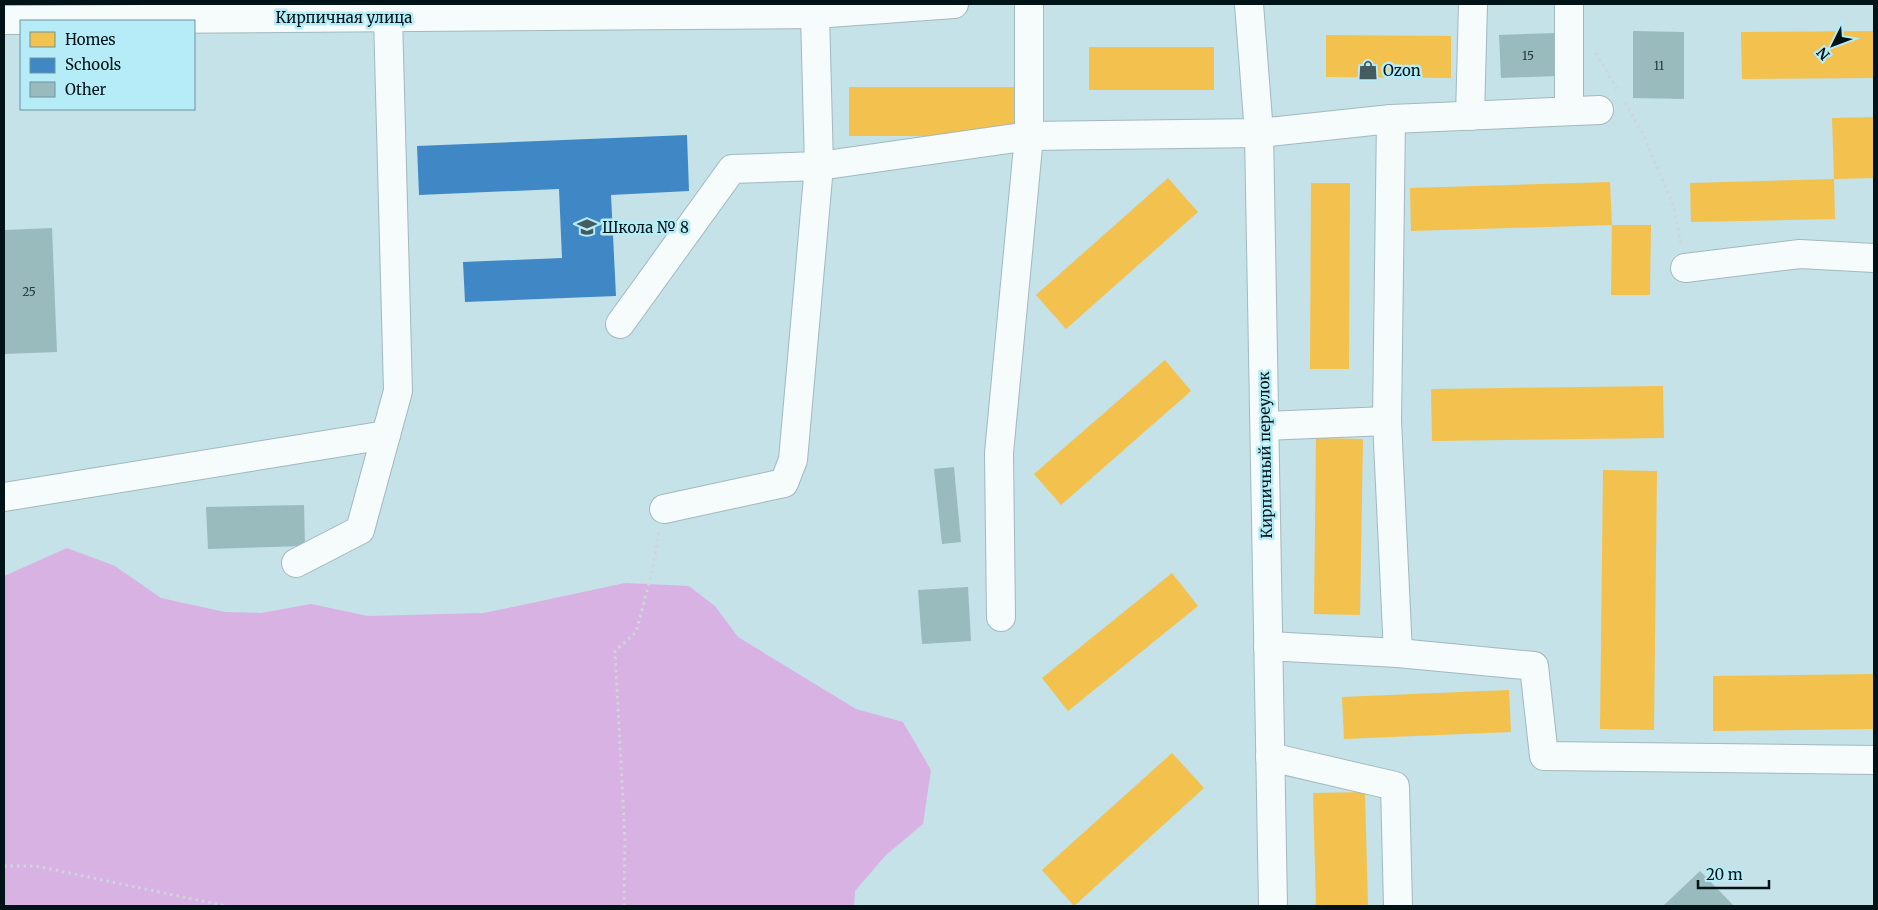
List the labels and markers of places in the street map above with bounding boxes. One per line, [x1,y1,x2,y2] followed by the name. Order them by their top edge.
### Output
[1357,59,1379,81] shop icon: Ozon
[1383,61,1421,80] place label: Ozon
[576,216,598,238] school or university icon: Школа № 8
[602,218,689,237] place label: Школа № 8

